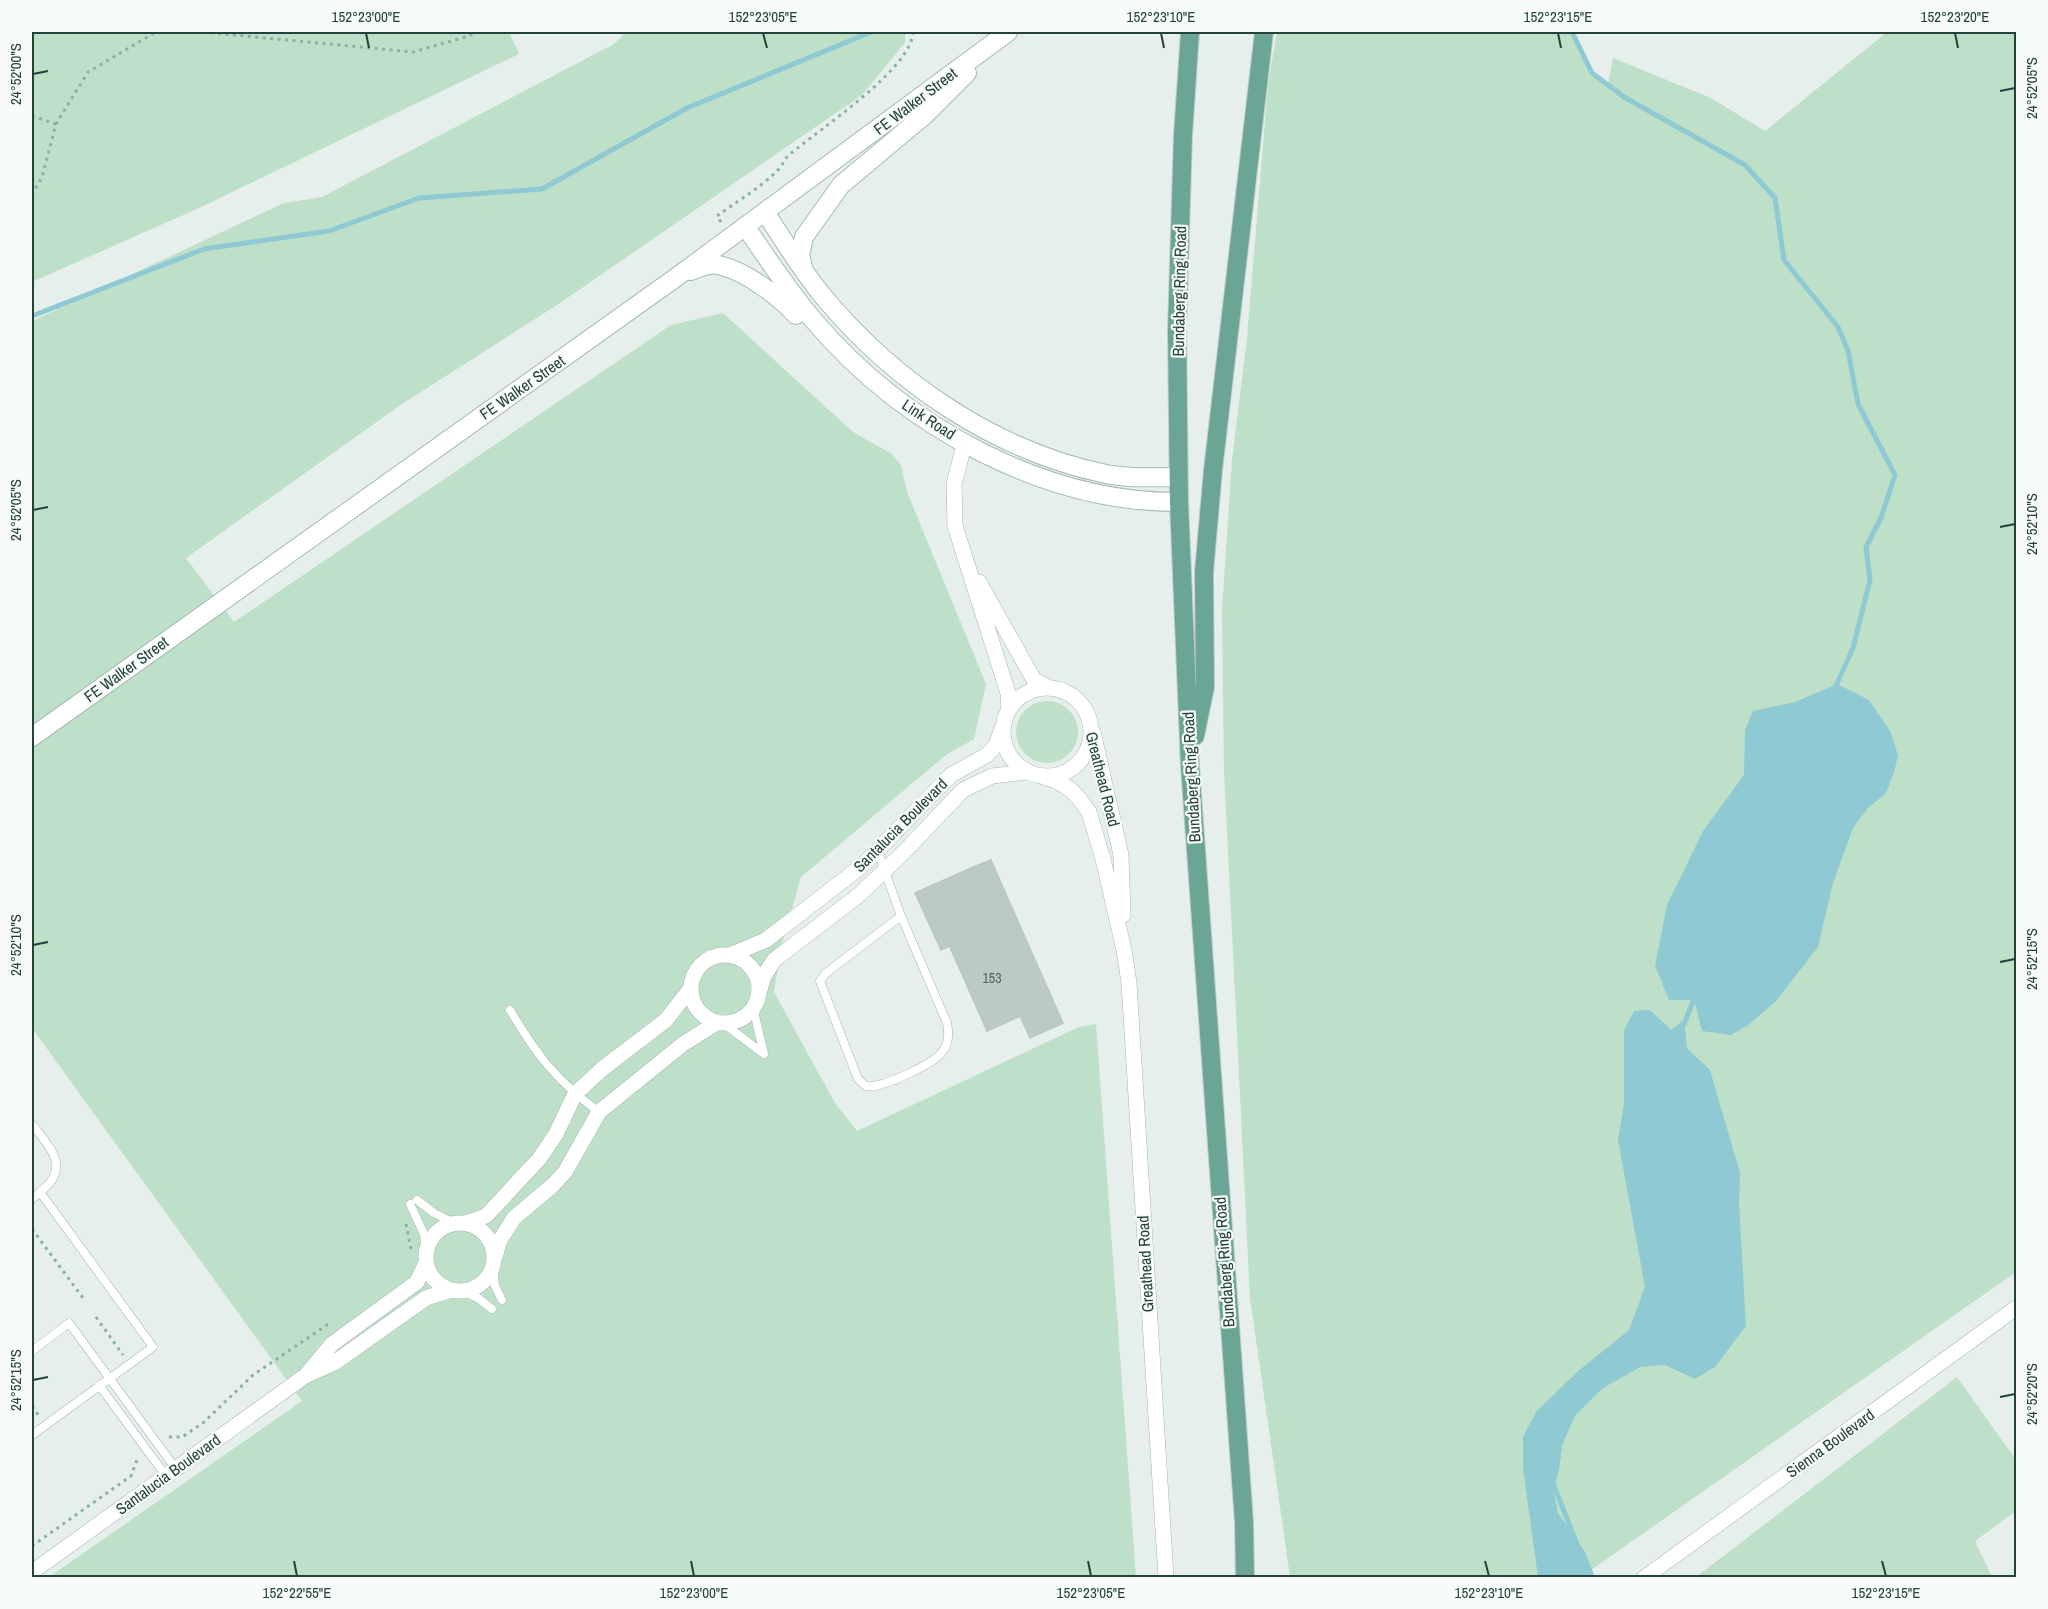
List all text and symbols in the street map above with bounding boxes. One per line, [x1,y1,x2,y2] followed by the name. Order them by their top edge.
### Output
[332,6,400,27] text: 152°23'00"E
[729,6,797,27] text: 152°23'05"E
[1127,6,1195,27] text: 152°23'10"E
[1524,6,1592,27] text: 152°23'15"E
[1921,6,1989,27] text: 152°23'20"E
[5,43,26,105] text: 24°52'00"S
[2021,57,2042,119] text: 24°52'05"S
[869,62,962,140] street label: FE Walker Street
[1167,226,1191,356] street label: Bundaberg Ring Road
[475,349,569,425] street label: FE Walker Street
[898,393,960,445] street label: Link Road
[5,479,26,541] text: 24°52'05"S
[2021,493,2042,555] text: 24°52'10"S
[79,631,173,707] street label: FE Walker Street
[1177,711,1205,843] street label: Bundaberg Ring Road
[1081,729,1125,829] street label: Greathead Road
[848,773,952,877] street label: Santalucia Boulevard
[5,914,26,976] text: 24°52'10"S
[2021,928,2042,990] text: 24°52'15"S
[982,969,1002,987] house number: 153
[1208,1196,1240,1328] street label: Bundaberg Ring Road
[1131,1215,1159,1313] street label: Greathead Road
[5,1349,26,1411] text: 24°52'15"S
[2021,1363,2042,1425] text: 24°52'20"S
[1781,1403,1879,1483] street label: Sienna Boulevard
[111,1428,225,1520] street label: Santalucia Boulevard
[263,1582,331,1603] text: 152°22'55"E
[660,1582,728,1603] text: 152°23'00"E
[1057,1582,1125,1603] text: 152°23'05"E
[1455,1582,1523,1603] text: 152°23'10"E
[1852,1582,1920,1603] text: 152°23'15"E

